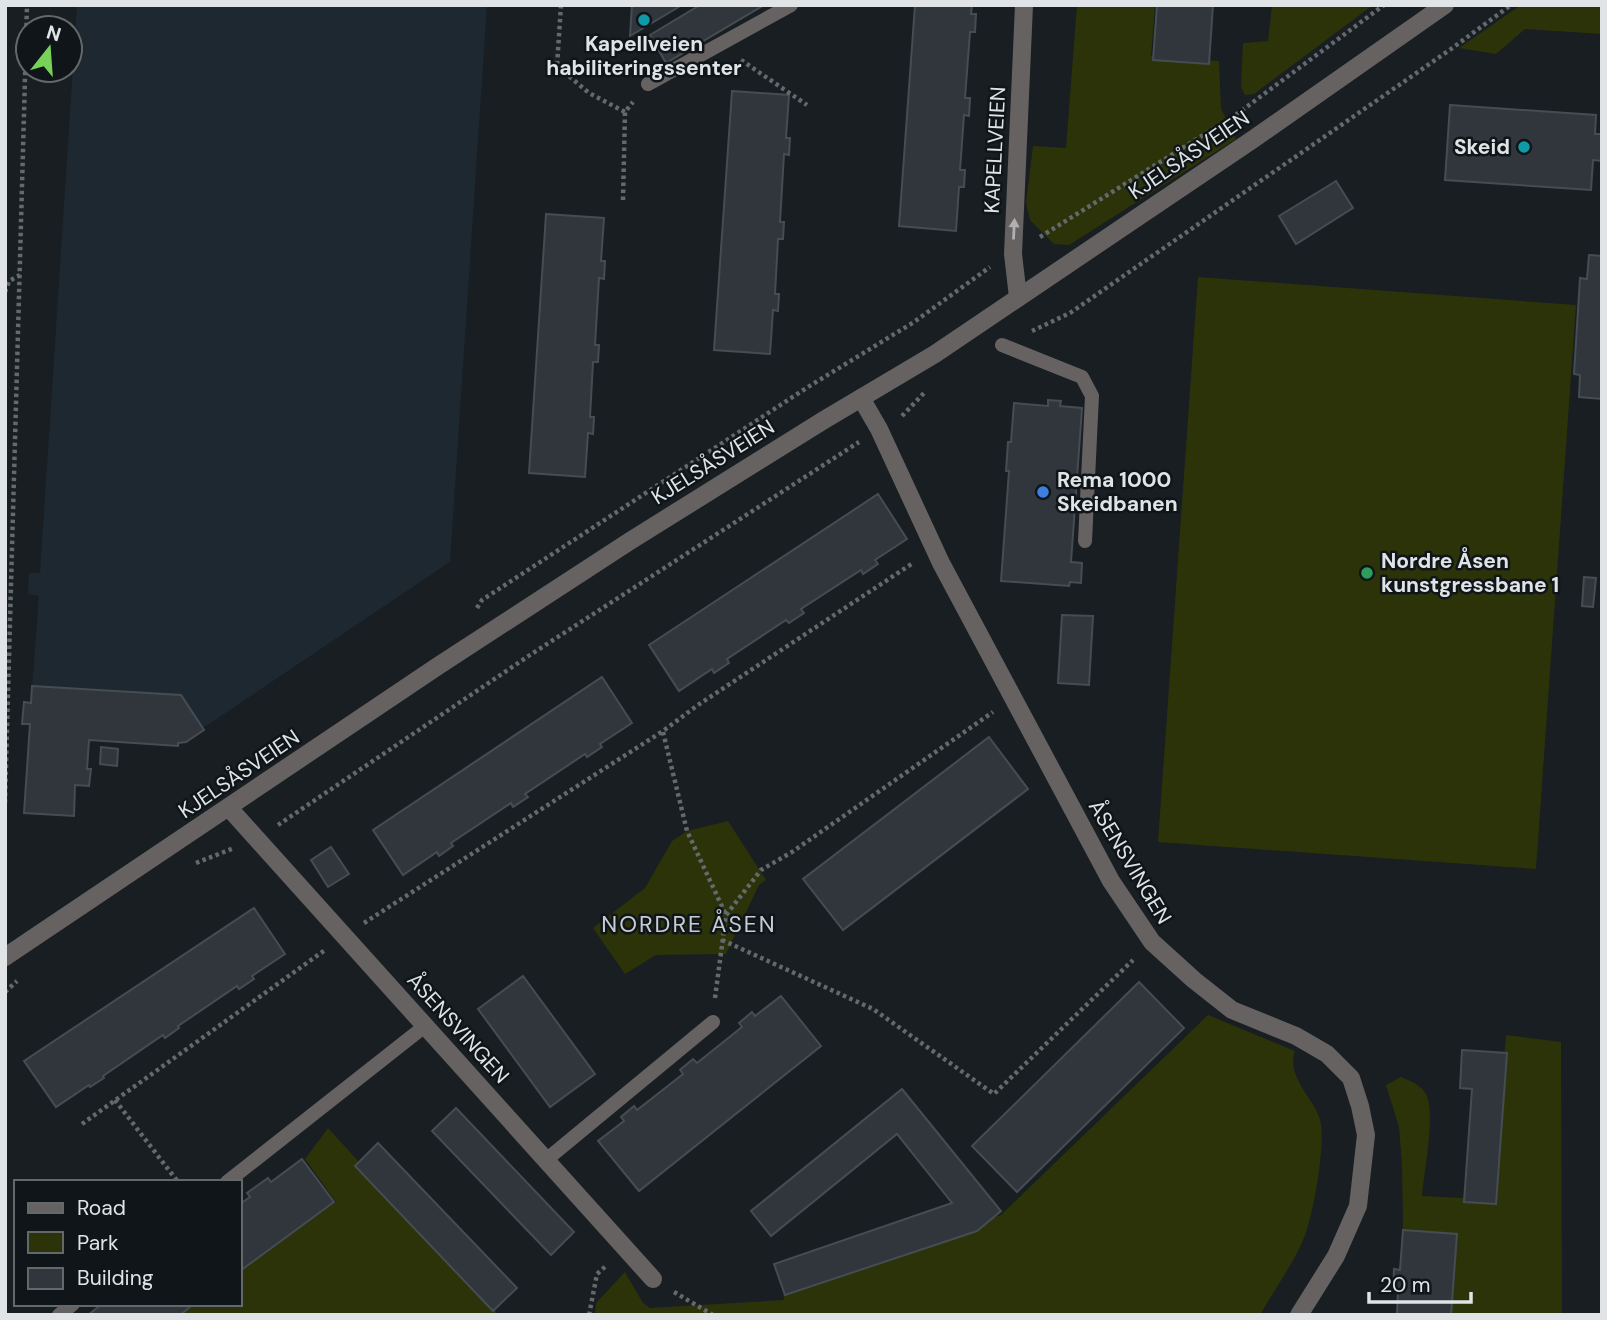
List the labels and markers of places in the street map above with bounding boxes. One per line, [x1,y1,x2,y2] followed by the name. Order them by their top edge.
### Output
[636,12,652,28] marker: Kapellveien habiliteringssenter
[546,30,742,82] place label: Kapellveien habiliteringssenter
[1454,133,1510,161] place label: Skeid
[1516,139,1532,155] marker: Skeid
[1057,466,1178,518] place label: Rema 1000 Skeidbanen
[1035,484,1051,500] marker: Rema 1000 Skeidbanen
[1381,546,1559,599] place label: Nordre Åsen kunstgressbane 1
[1359,565,1375,581] marker: Nordre Åsen kunstgressbane 1

